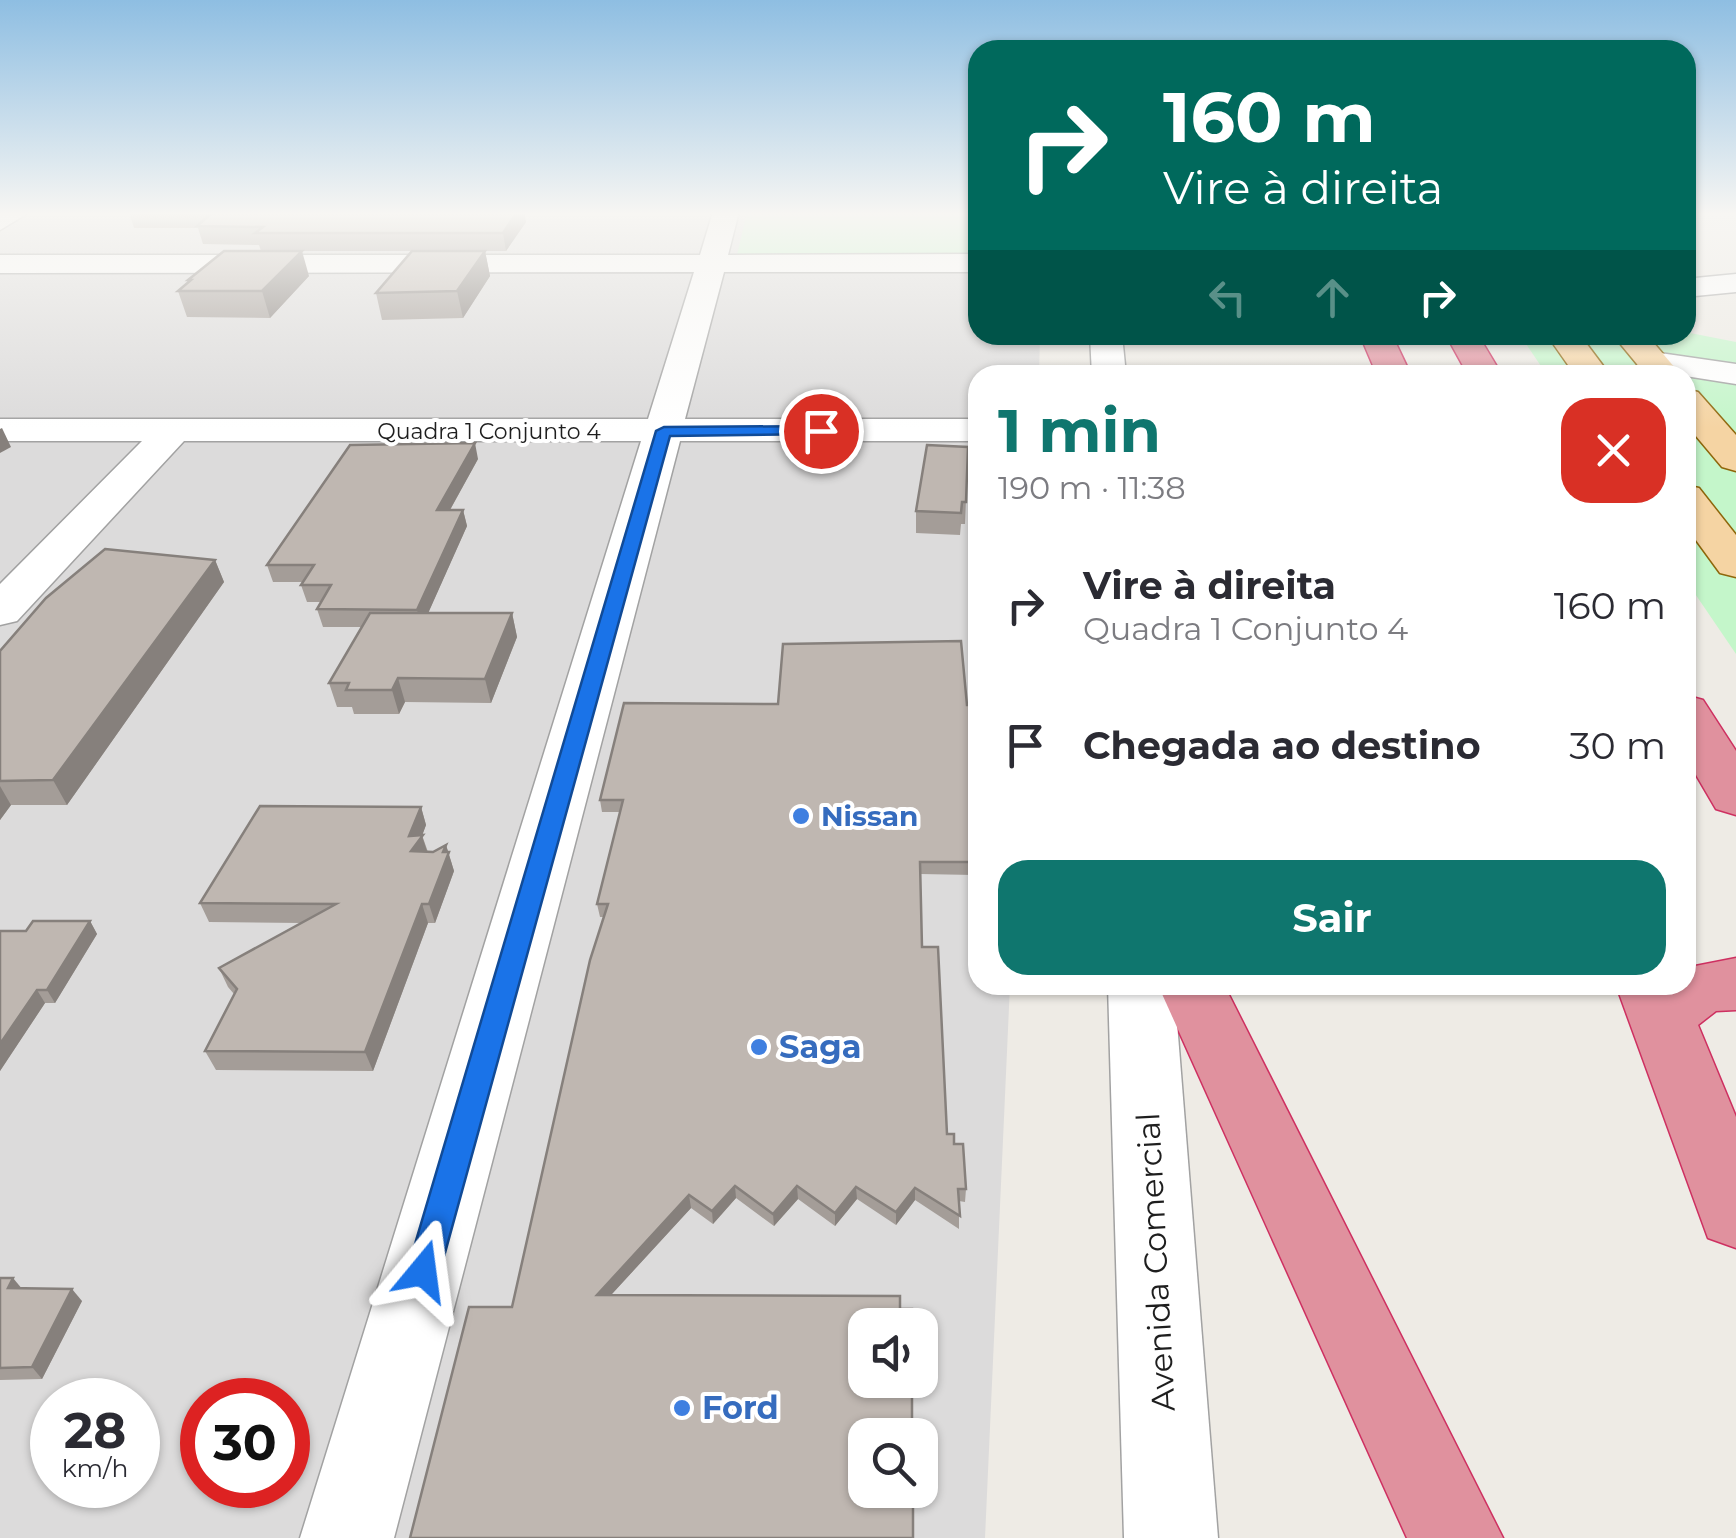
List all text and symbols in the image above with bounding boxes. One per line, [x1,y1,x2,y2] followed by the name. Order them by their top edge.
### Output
[1163,74,1376,160] text: 160 m
[998,80,1128,210] icon: right
[1163,160,1443,215] text: Vire à direita
[1200,270,1255,325] icon: left
[1305,270,1360,325] icon: ahead
[1410,270,1465,325] icon: right
[779,389,864,474] pin
[998,394,1161,467] text: 1 min
[1561,398,1666,503] button: close
[794,404,849,459] icon: arrive
[377,418,601,445] street label: Quadra 1 Conjunto 4
[998,468,1186,507] text: 190 m · 11:38
[1083,562,1336,609] text: Vire à direita
[998,578,1053,633] icon: right
[1554,582,1666,629] text: 160 m
[1083,609,1408,648] text: Quadra 1 Conjunto 4
[998,718,1053,773] icon: arrive
[1083,722,1481,769] text: Chegada ao destino
[1569,722,1666,769] text: 30 m
[821,799,918,833] place label: Nissan
[790,805,812,827] marker: Nissan
[998,860,1666,975] button: Sair
[779,1027,861,1066] place label: Saga
[748,1036,770,1058] marker: Saga
[1128,1112,1183,1412] street label: Avenida Comercial
[371,1219,475,1323] position arrow
[848,1308,938,1508] map controls
[848,1308,938,1398] button: sound
[180,1378,310,1508] speed limit sign: 30
[702,1388,779,1427] place label: Ford
[671,1397,693,1419] marker: Ford
[64,1400,126,1461] text: 28
[848,1418,938,1508] button: search
[62,1453,128,1483] text: km/h

